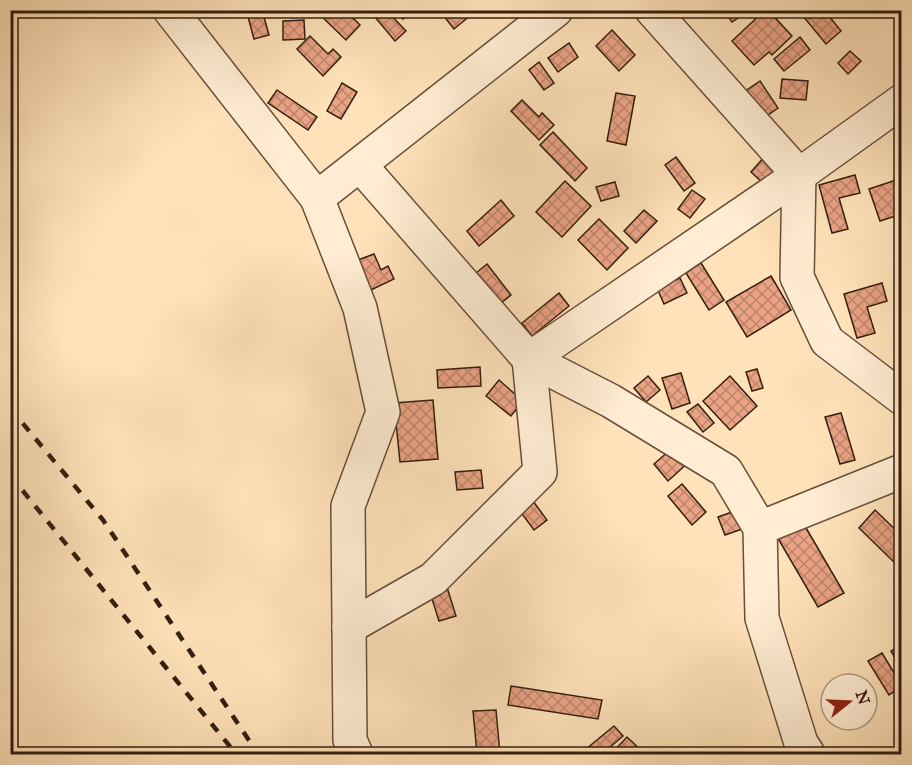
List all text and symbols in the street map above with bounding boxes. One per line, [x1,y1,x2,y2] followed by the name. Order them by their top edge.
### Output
[819,672,879,732] north arrow
[852,688,874,707] text: N

